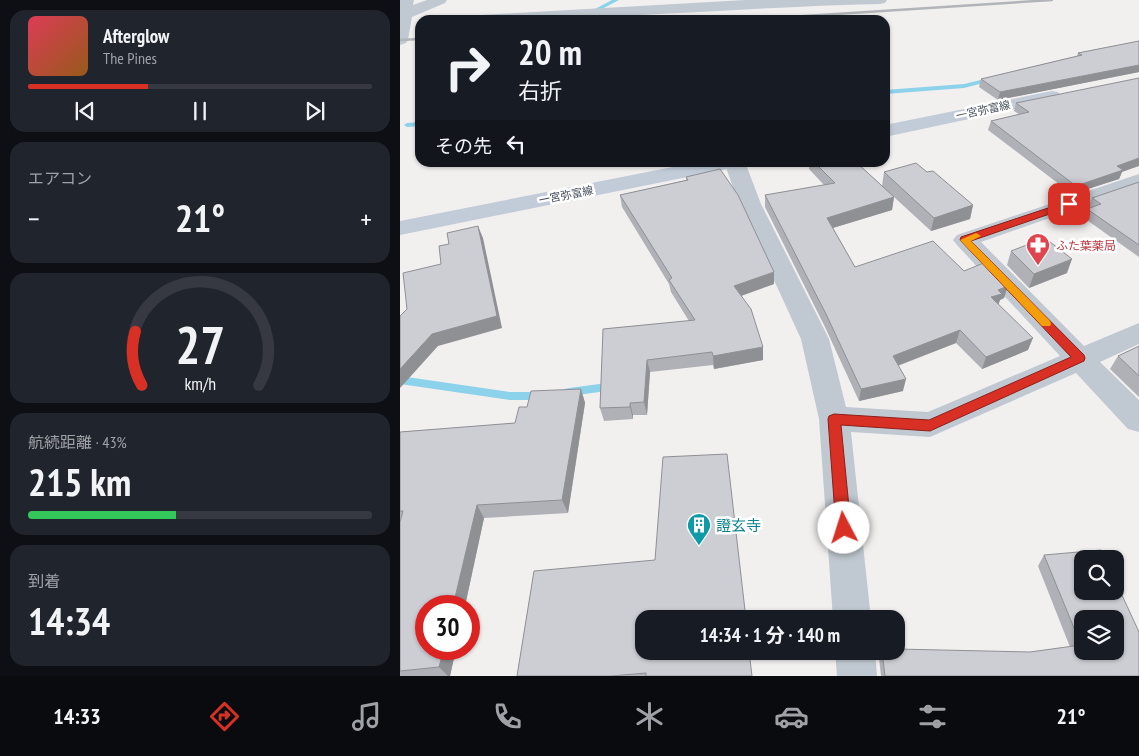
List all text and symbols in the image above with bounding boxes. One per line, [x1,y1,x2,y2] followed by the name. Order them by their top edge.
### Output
[103,24,169,48] text: Afterglow
[518,29,582,75] text: 20 m
[435,35,500,100] icon: right
[103,48,157,68] text: The Pines
[518,77,562,105] text: 右折
[71,97,99,125] icon: previous
[186,97,214,125] icon: pause
[301,97,329,125] icon: next
[955,97,1011,123] street label: 一宮弥富線
[502,130,530,158] icon: left
[435,134,492,158] text: その先
[28,168,92,188] text: エアコン
[538,183,594,207] street label: 一宮弥富線
[1048,183,1090,225] pin
[1055,190,1083,218] icon: arrive
[175,193,225,242] text: 21°
[28,200,40,237] text: −
[360,200,372,237] text: +
[1025,232,1051,266] pharmacy icon: ふた葉薬局
[1056,238,1116,253] place label: ふた葉薬局
[175,311,225,378] text: 27
[184,372,216,395] text: km/h
[28,432,127,452] text: 航続距離 · 43%
[28,457,131,506] text: 215 km
[817,501,869,553] position arrow
[686,512,712,546] building icon: 證玄寺
[716,516,761,535] place label: 證玄寺
[1074,550,1124,660] map controls
[1074,550,1124,600] button: search
[28,571,60,591] text: 到着
[415,595,480,660] speed limit sign: 30
[28,596,110,645] text: 14:34
[1074,610,1124,660] button: layers
[700,623,840,647] text: 14:34 · 1 分 · 140 m
[207,699,242,734] icon: directions
[349,699,384,734] icon: music
[490,699,525,734] icon: phone
[632,699,667,734] icon: climate
[774,699,809,734] icon: car
[915,699,950,734] icon: filters
[53,702,101,730] text: 14:33
[1057,702,1086,730] text: 21°

